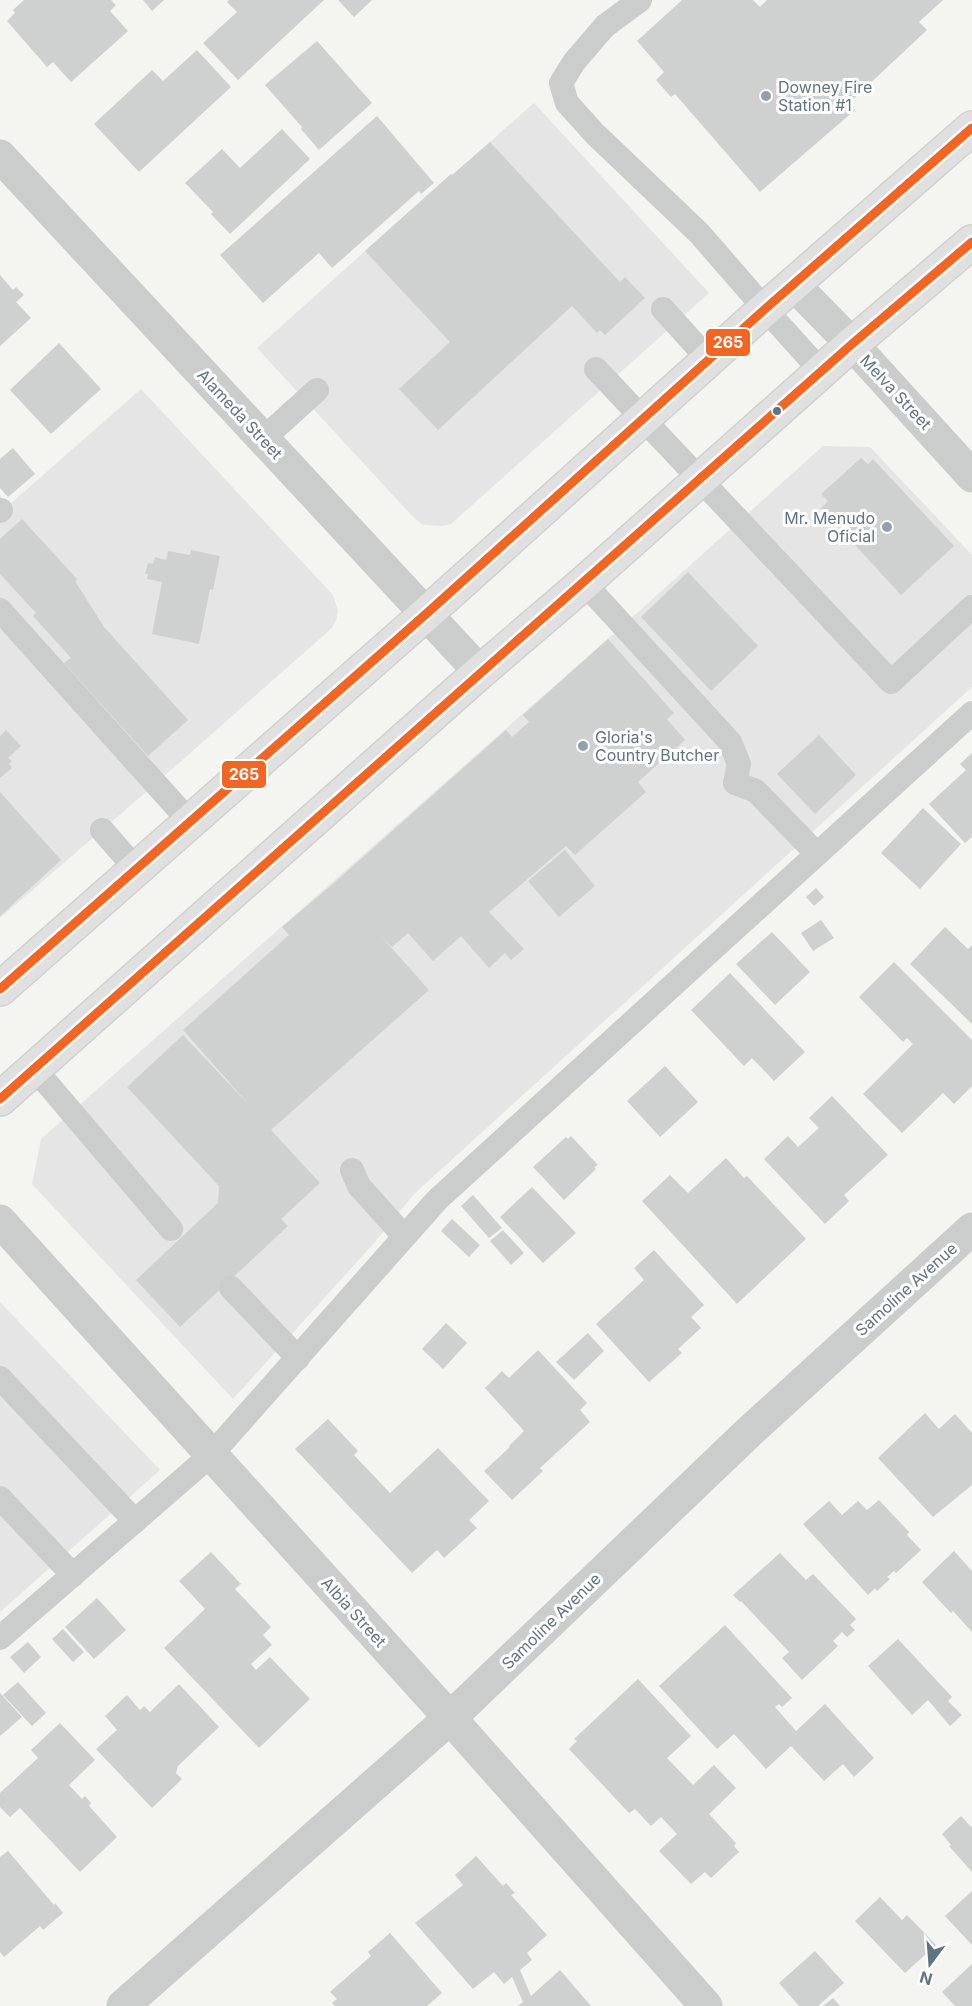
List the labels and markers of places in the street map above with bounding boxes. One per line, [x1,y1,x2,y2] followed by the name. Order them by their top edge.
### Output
[778,77,872,115] place label: Downey Fire Station #1
[759,89,773,103] marker: Downey Fire Station #1
[771,405,783,417] unlabelled marker
[784,508,875,546] place label: Mr. Menudo Oficial
[880,520,894,534] marker: Mr. Menudo Oficial
[595,727,719,765] place label: Gloria's Country Butcher
[576,739,590,753] marker: Gloria's Country Butcher

